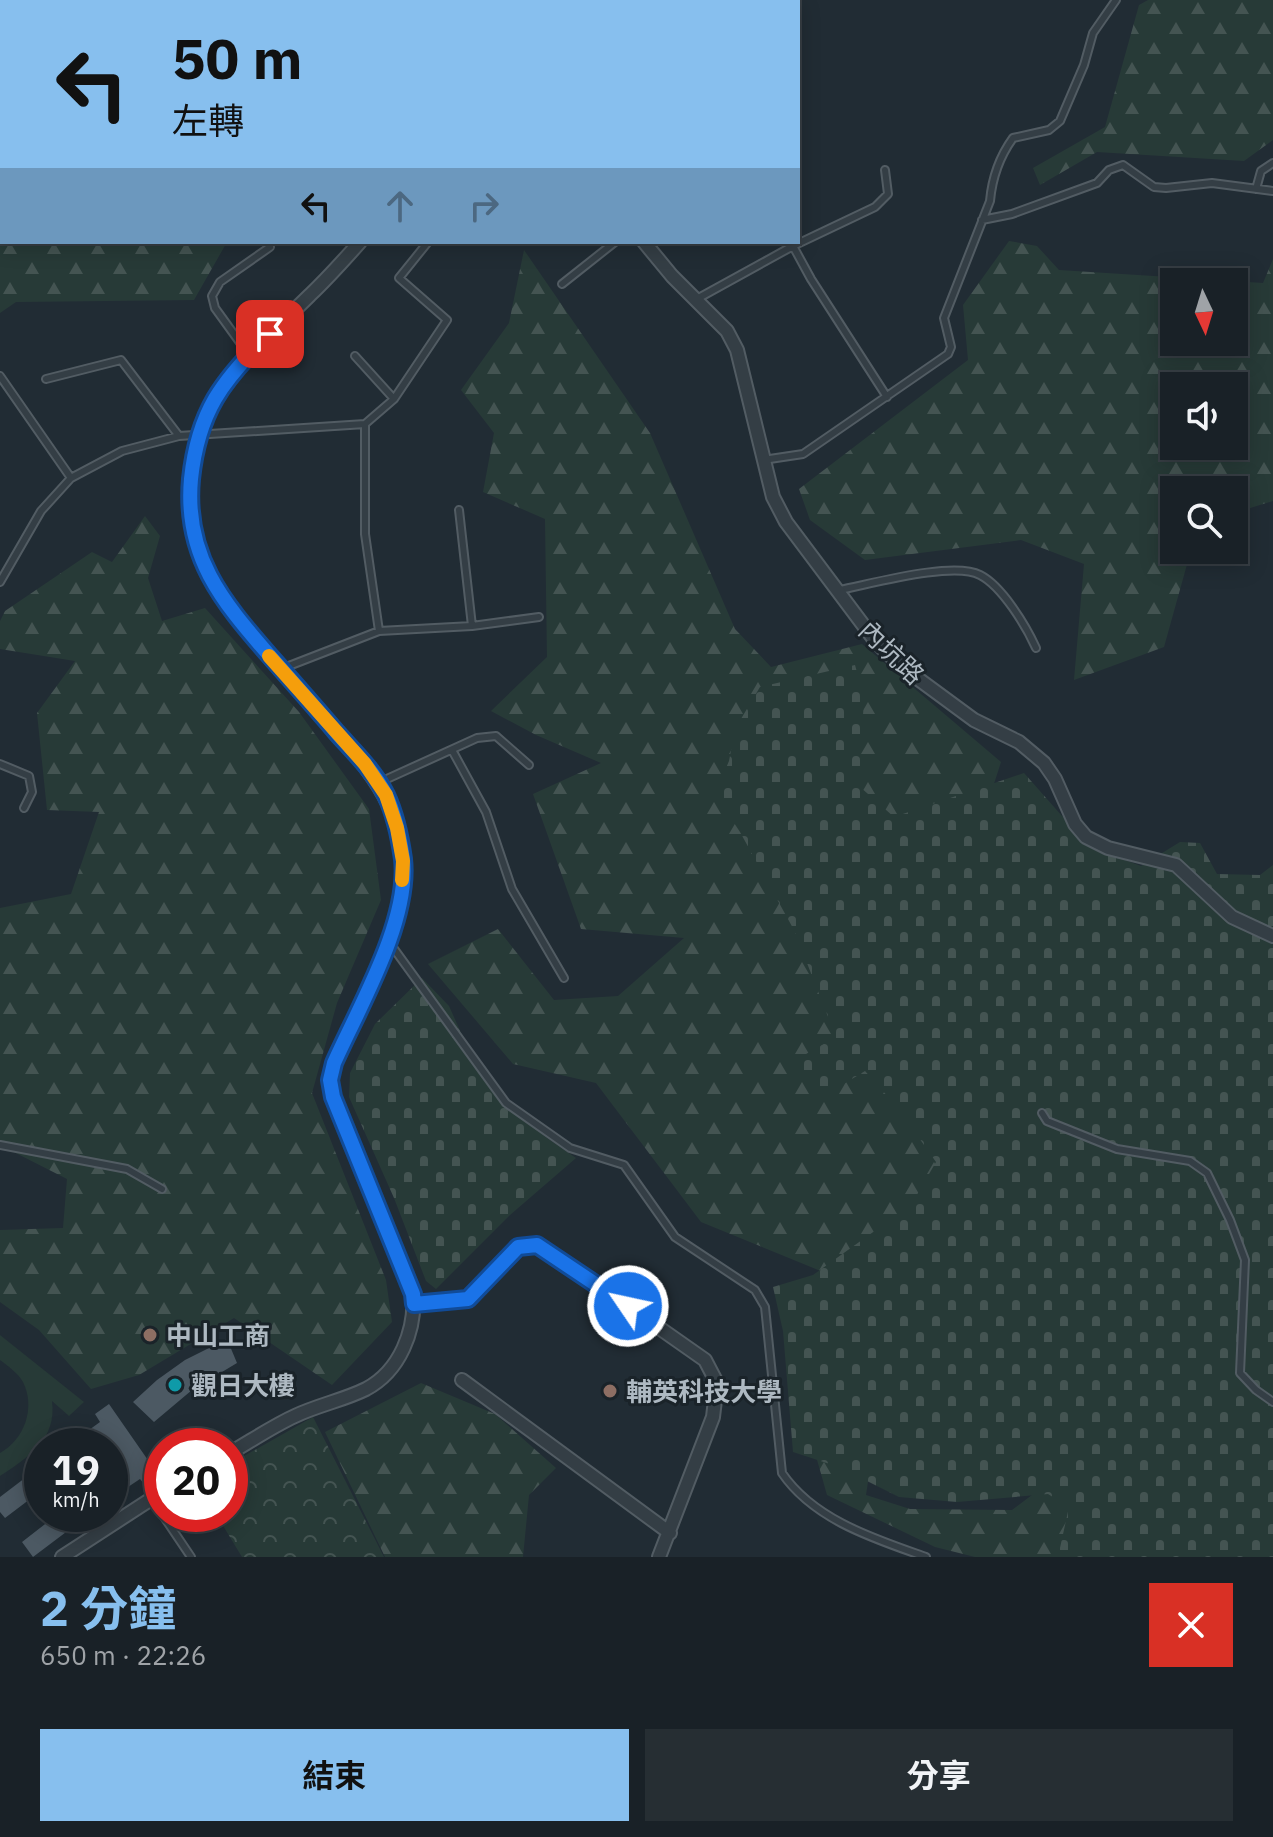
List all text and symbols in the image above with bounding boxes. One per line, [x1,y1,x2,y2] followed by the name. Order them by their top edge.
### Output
[172,22,302,94] text: 50 m
[40,32,144,136] icon: left
[172,97,244,144] text: 左轉
[294,184,338,228] icon: left
[378,184,422,228] icon: ahead
[462,184,506,228] icon: right
[1160,268,1248,356] north arrow
[1160,268,1248,564] map controls
[236,300,304,368] pin
[248,312,292,356] icon: arrive
[1160,372,1248,460] button: sound
[1160,476,1248,564] button: search
[852,613,932,691] street label: 內坑路
[586,1264,670,1348] position arrow
[166,1318,270,1352] place label: 中山工商
[141,1326,159,1344] marker: 中山工商
[191,1368,295,1402] place label: 觀日大樓
[626,1374,782,1408] place label: 輔英科技大學
[166,1376,184,1394] marker: 觀日大樓
[601,1382,619,1400] marker: 輔英科技大學
[144,1428,248,1532] speed limit sign: 20
[52,1444,100,1496] text: 19
[52,1486,100,1513] text: km/h
[40,1577,176,1639] text: 2 分鐘
[1149,1583,1233,1667] button: close
[40,1638,206,1672] text: 650 m · 22:26
[40,1729,629,1821] button: 結束
[645,1729,1233,1821] button: 分享

